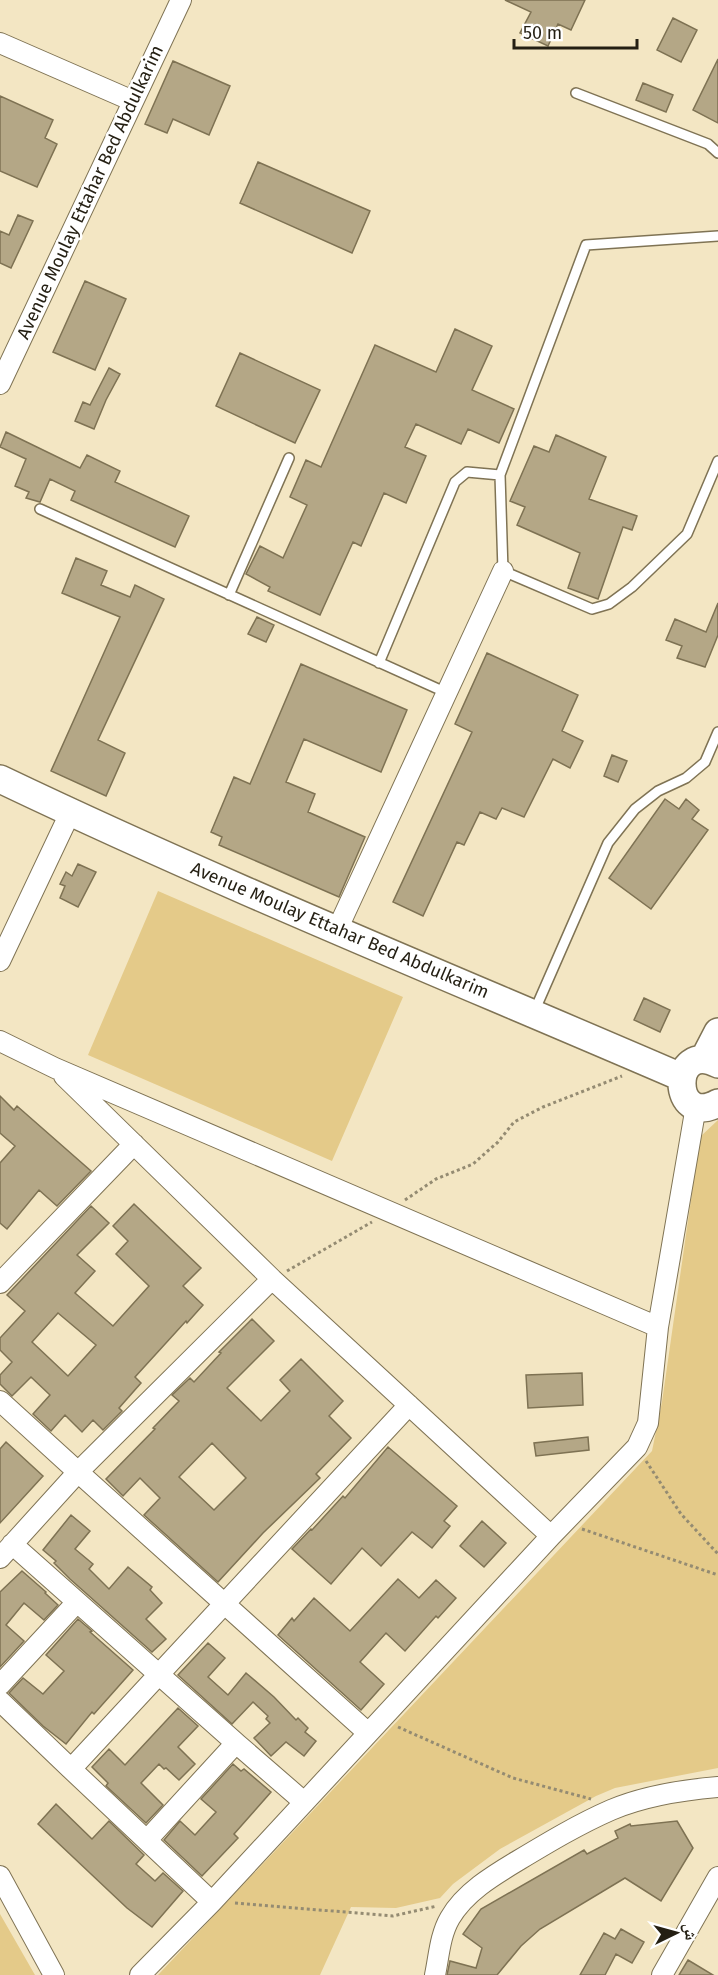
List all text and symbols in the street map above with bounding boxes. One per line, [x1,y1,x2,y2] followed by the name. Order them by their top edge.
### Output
[514,12,637,50] scale bar
[523,22,562,44] text: 50 m
[12,41,168,343] street label: Avenue Moulay Ettahar Bed Abdulkarim
[188,857,492,1003] street label: Avenue Moulay Ettahar Bed Abdulkarim
[646,1903,706,1963] north arrow
[680,1922,701,1941] text: ش

